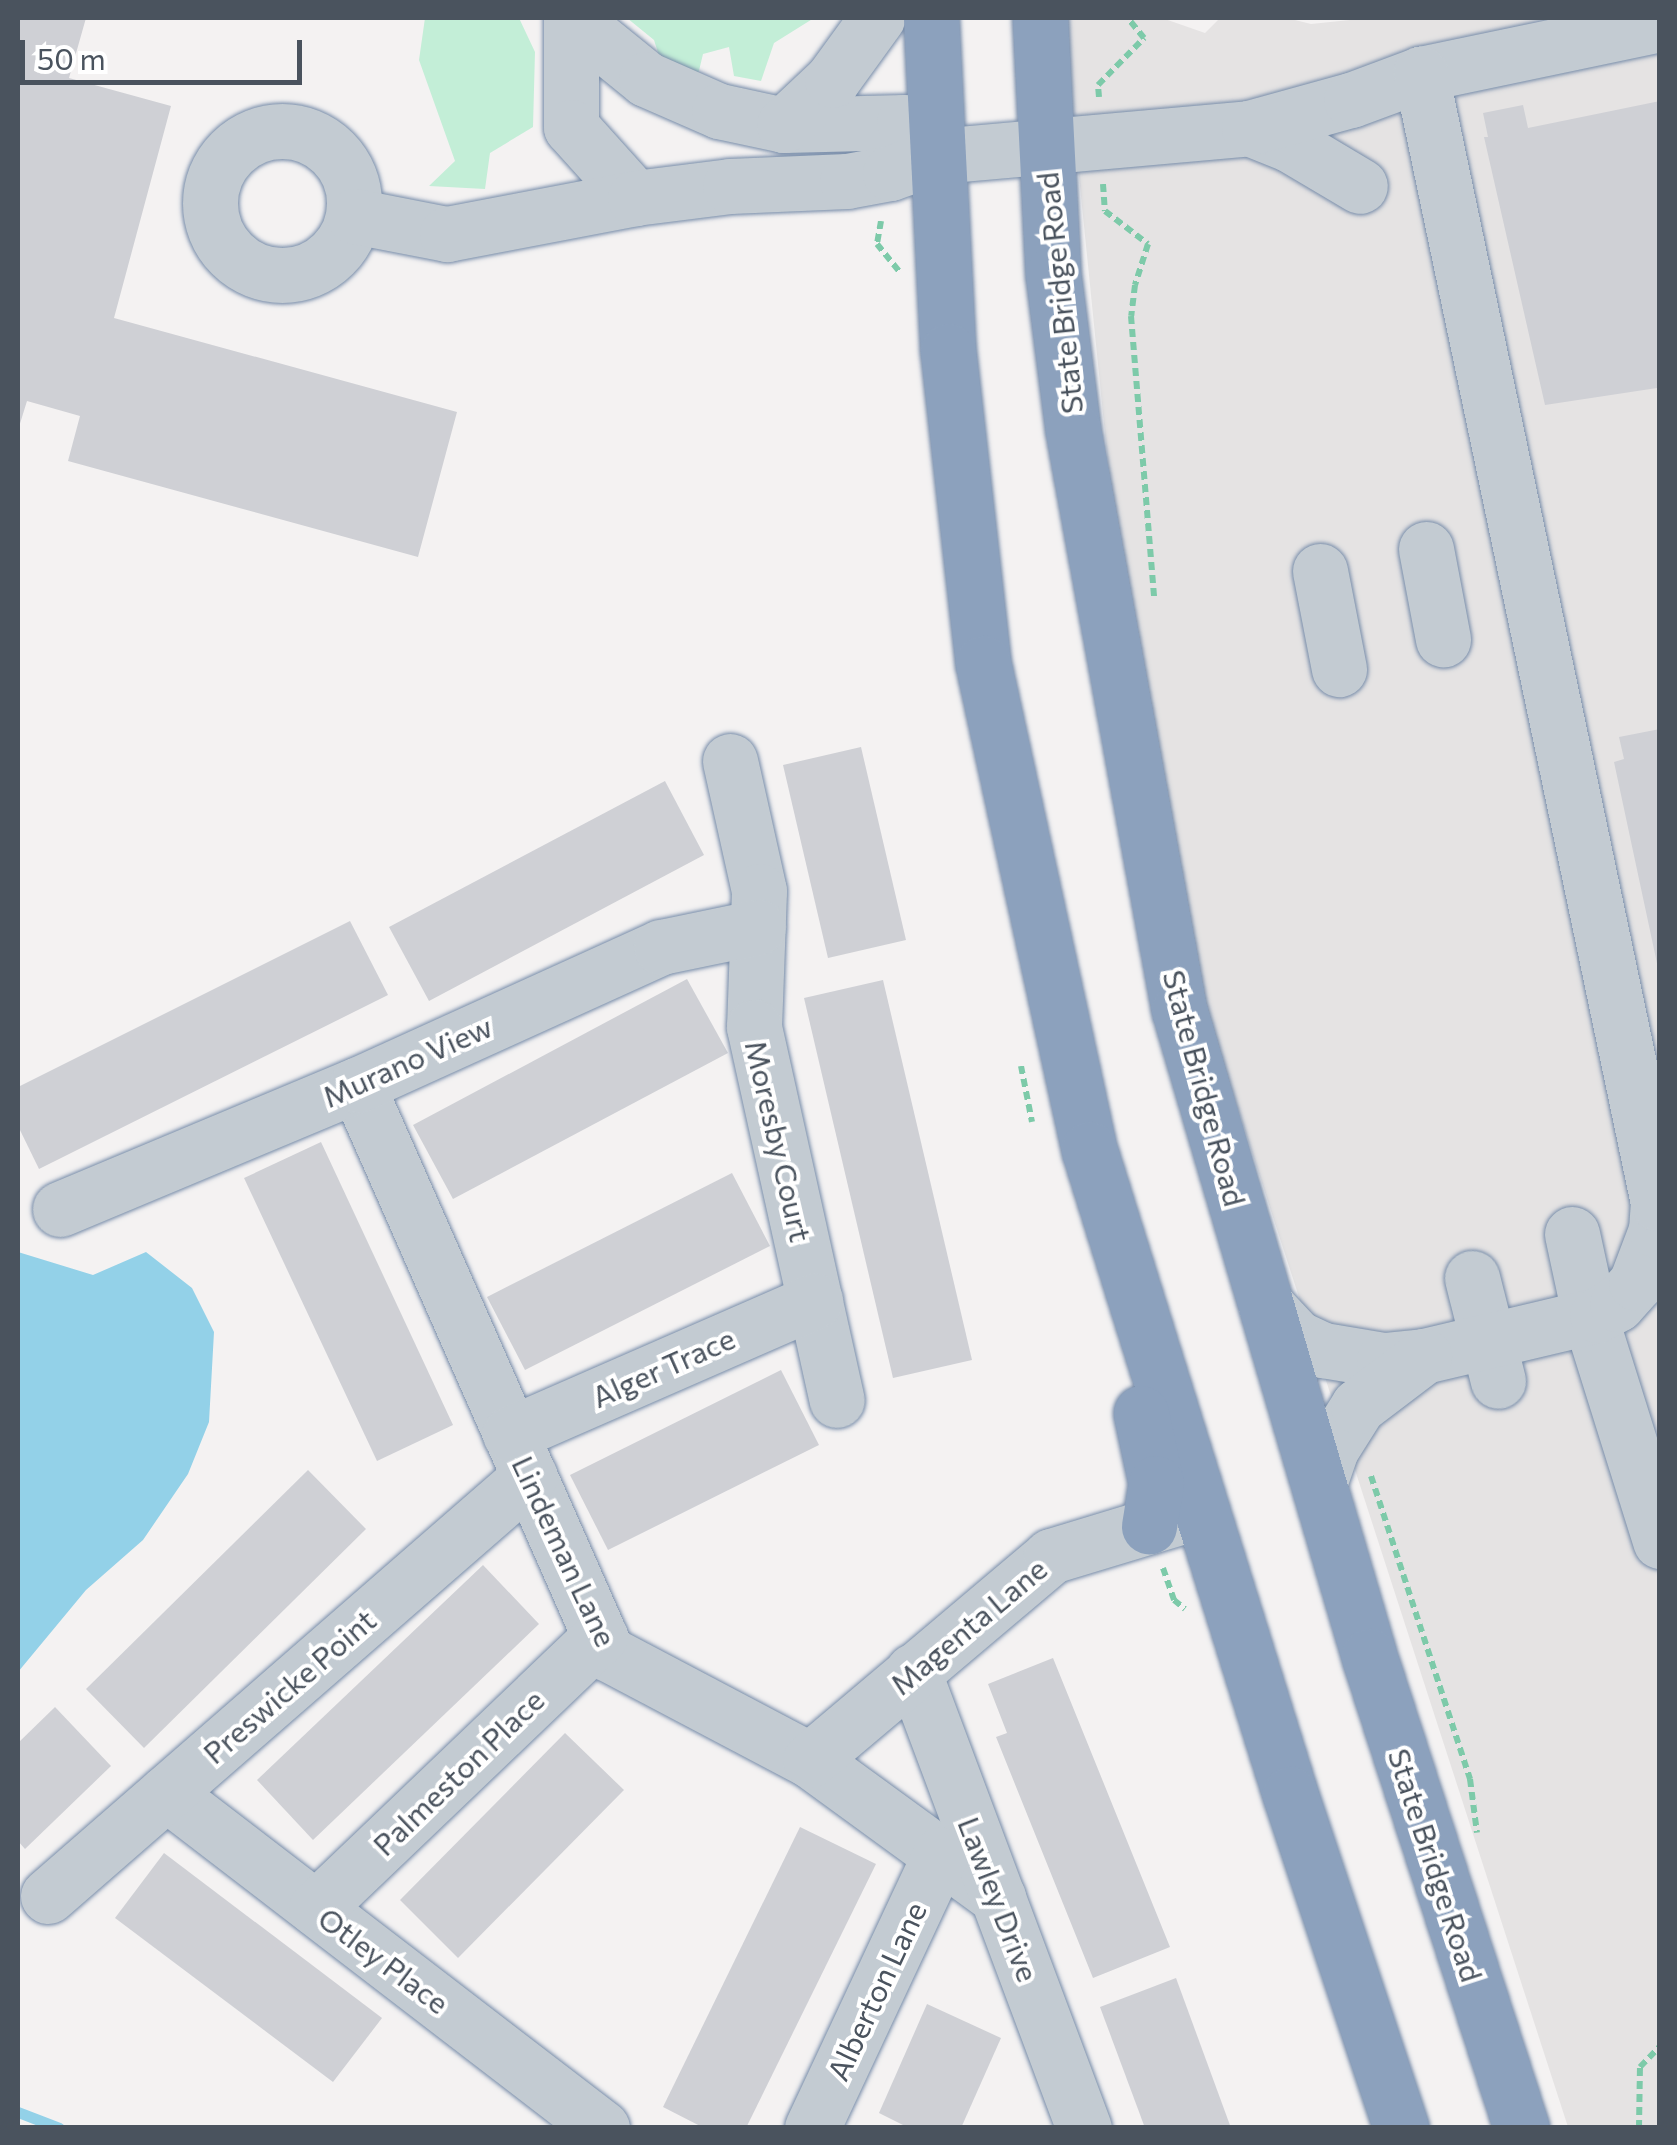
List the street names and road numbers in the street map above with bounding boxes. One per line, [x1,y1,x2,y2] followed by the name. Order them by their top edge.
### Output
[1028,170,1090,416] street label: State Bridge Road
[1156,966,1254,1210] street label: State Bridge Road
[317,1008,497,1114] street label: Murano View
[738,1037,820,1245] street label: Moresby Court
[586,1320,740,1414] street label: Alger Trace
[505,1450,625,1652] street label: Lindeman Lane
[883,1550,1053,1702] street label: Magenta Lane
[195,1601,383,1771] street label: Preswicke Point
[365,1681,551,1863] street label: Palmeston Place
[1381,1744,1491,1986] street label: State Bridge Road
[951,1812,1047,1986] street label: Lawley Drive
[819,1896,933,2086] street label: Alberton Lane
[312,1899,456,2021] street label: Otley Place

